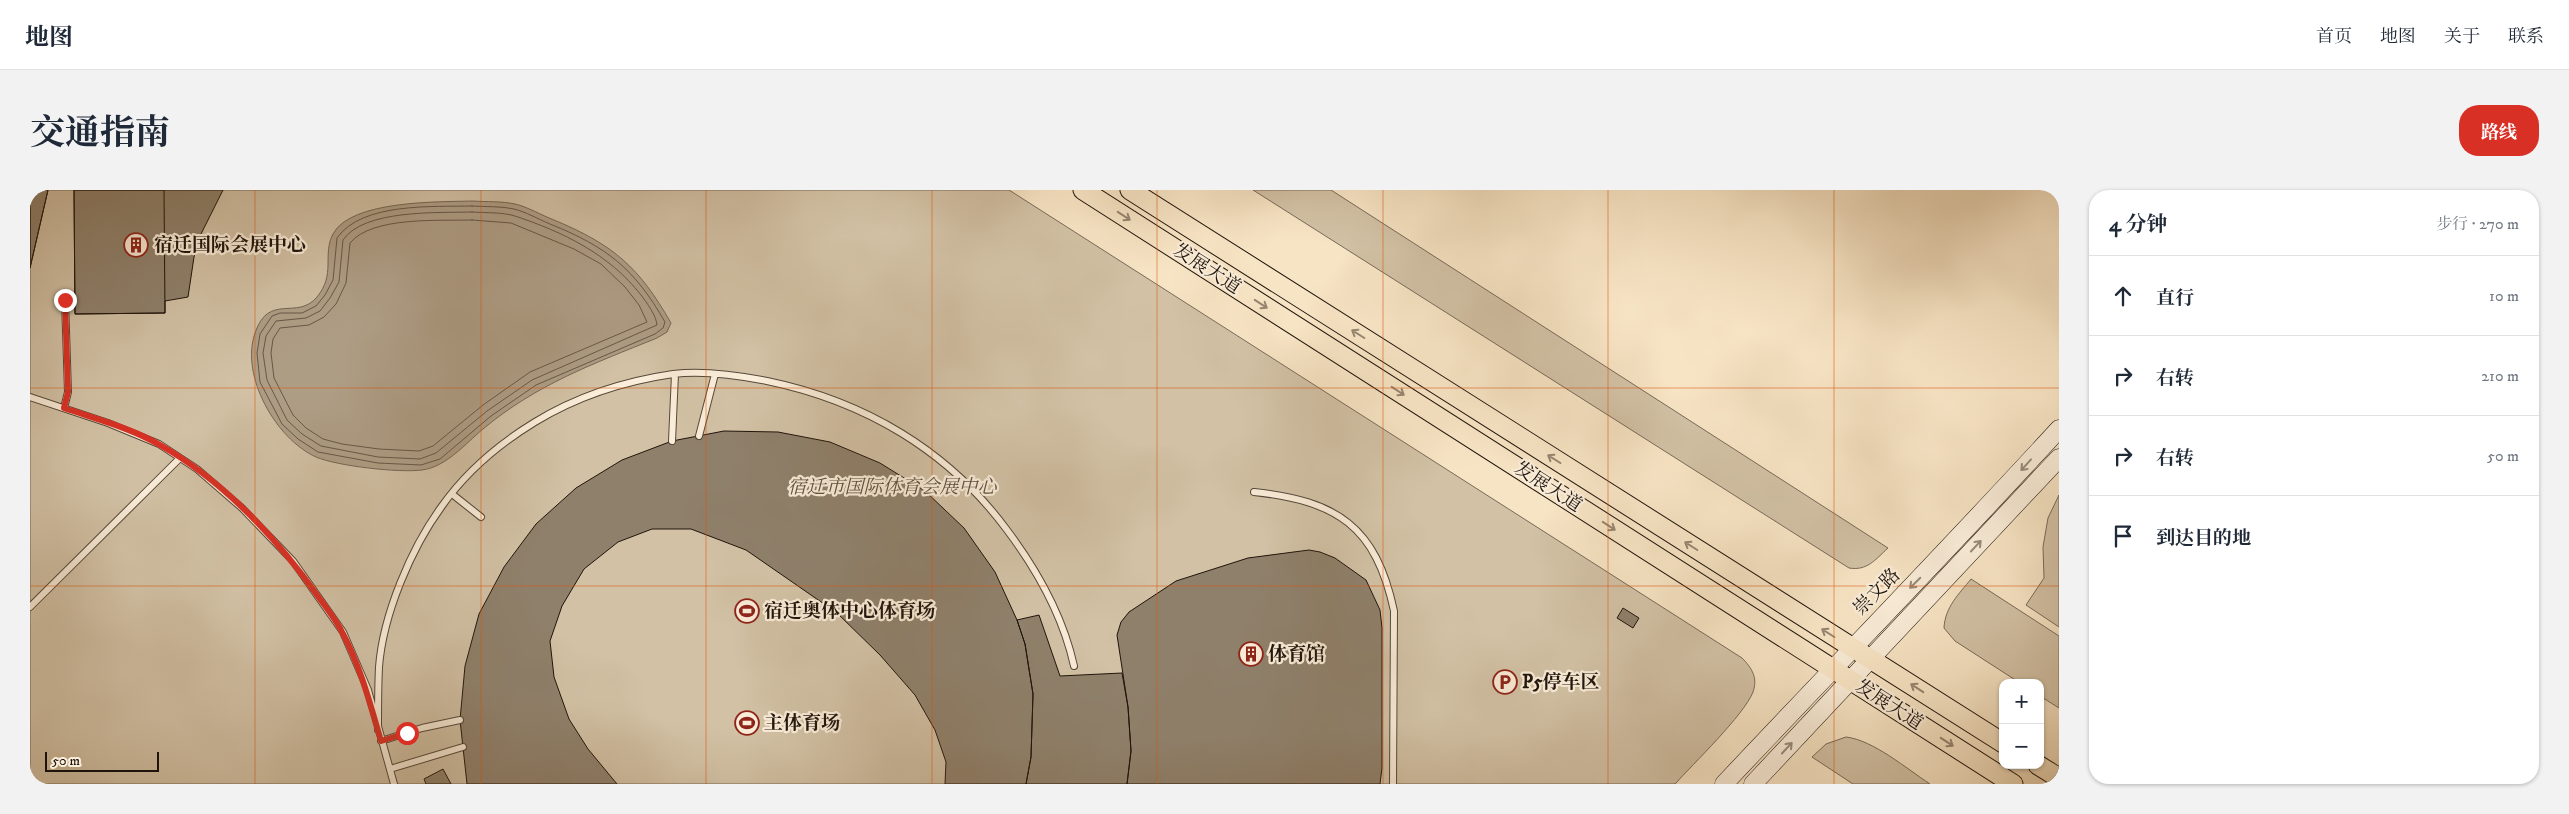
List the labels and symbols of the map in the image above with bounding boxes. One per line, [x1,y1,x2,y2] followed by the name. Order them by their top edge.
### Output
[1117,212,1131,222] one-way arrow
[123,232,149,258] building icon: 宿迁国际会展中心
[154,234,306,257] place label: 宿迁国际会展中心
[1169,239,1245,299] street label: 发展大道
[54,289,77,312] route end
[1254,299,1268,309] one-way arrow
[1351,329,1365,339] one-way arrow
[1391,386,1405,396] one-way arrow
[1547,454,1561,464] one-way arrow
[1510,457,1586,517] street label: 发展大道
[2020,458,2032,471] one-way arrow
[787,476,997,499] park label: 宿迁市国际体育会展中心
[1601,521,1615,531] one-way arrow
[1970,540,1982,553] one-way arrow
[1685,541,1699,551] one-way arrow
[1849,564,1905,620] street label: 崇文路
[1909,577,1921,590] one-way arrow
[734,598,760,624] sports icon: 宿迁奥体中心体育场
[764,600,935,623] place label: 宿迁奥体中心体育场
[1822,628,1836,638] one-way arrow
[1238,641,1264,667] building icon: 体育馆
[1268,643,1325,666] place label: 体育馆
[1492,669,1518,695] parking icon: P5停车区
[1522,671,1599,694] place label: P5停车区
[1851,675,1927,735] street label: 发展大道
[1911,683,1925,693] one-way arrow
[734,710,760,736] sports icon: 主体育场
[764,712,840,735] place label: 主体育场
[396,722,419,745] route start
[1940,737,1954,747] one-way arrow
[1781,742,1793,755] one-way arrow
[45,749,159,772] scale bar

